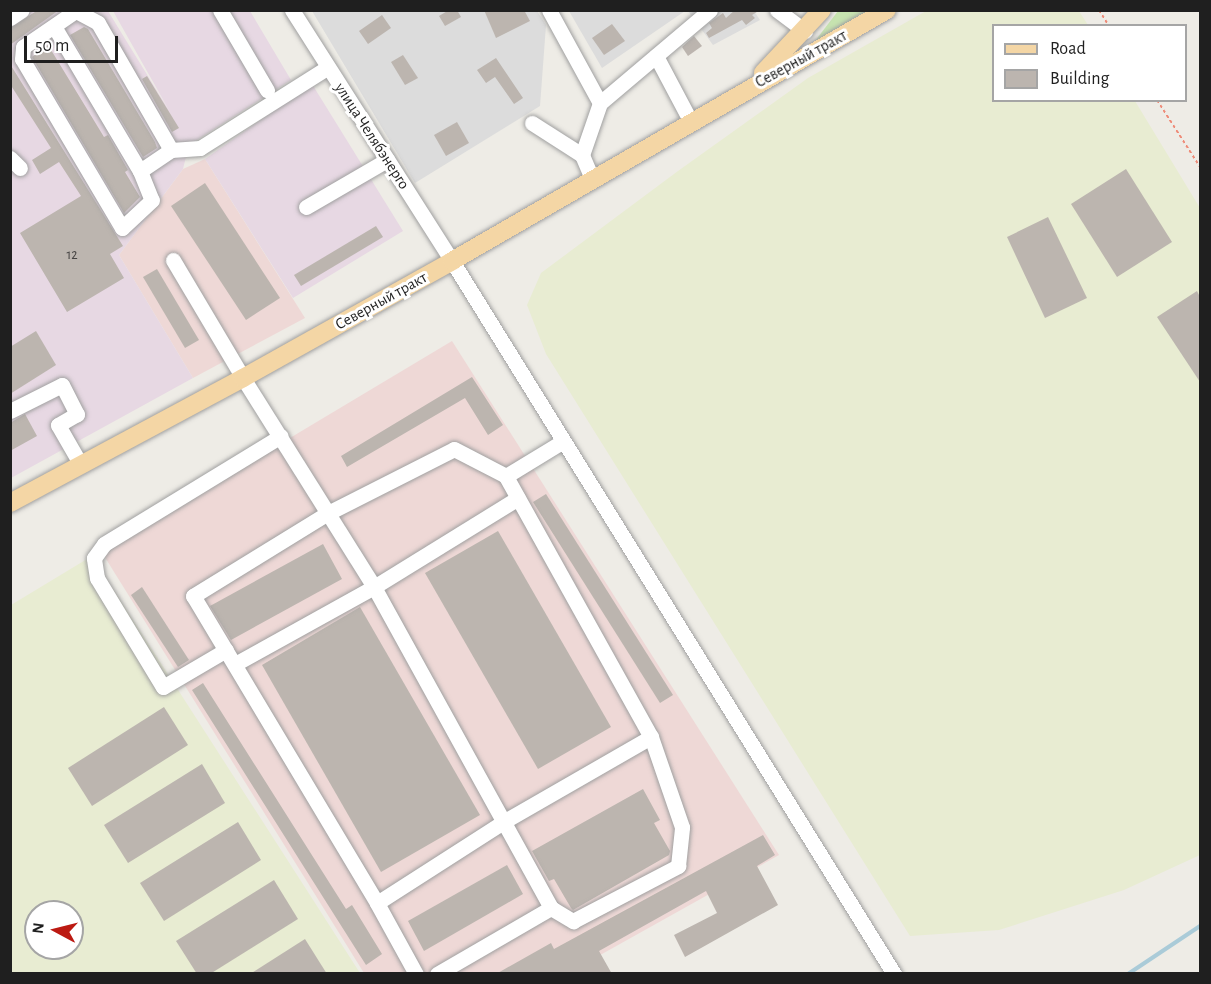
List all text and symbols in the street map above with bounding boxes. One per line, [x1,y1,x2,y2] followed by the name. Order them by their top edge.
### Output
[27,24,122,62] scale bar
[992,24,1187,102] legend
[752,26,850,92] street label: Северный тракт
[35,37,69,55] text: 50 m
[1050,40,1086,58] text: Road
[1050,70,1109,88] text: Building
[330,79,414,193] street label: улица Челябэнерго
[66,247,78,263] house number: 12
[332,268,430,334] street label: Северный тракт
[24,900,84,960] north arrow
[30,922,47,935] text: N

